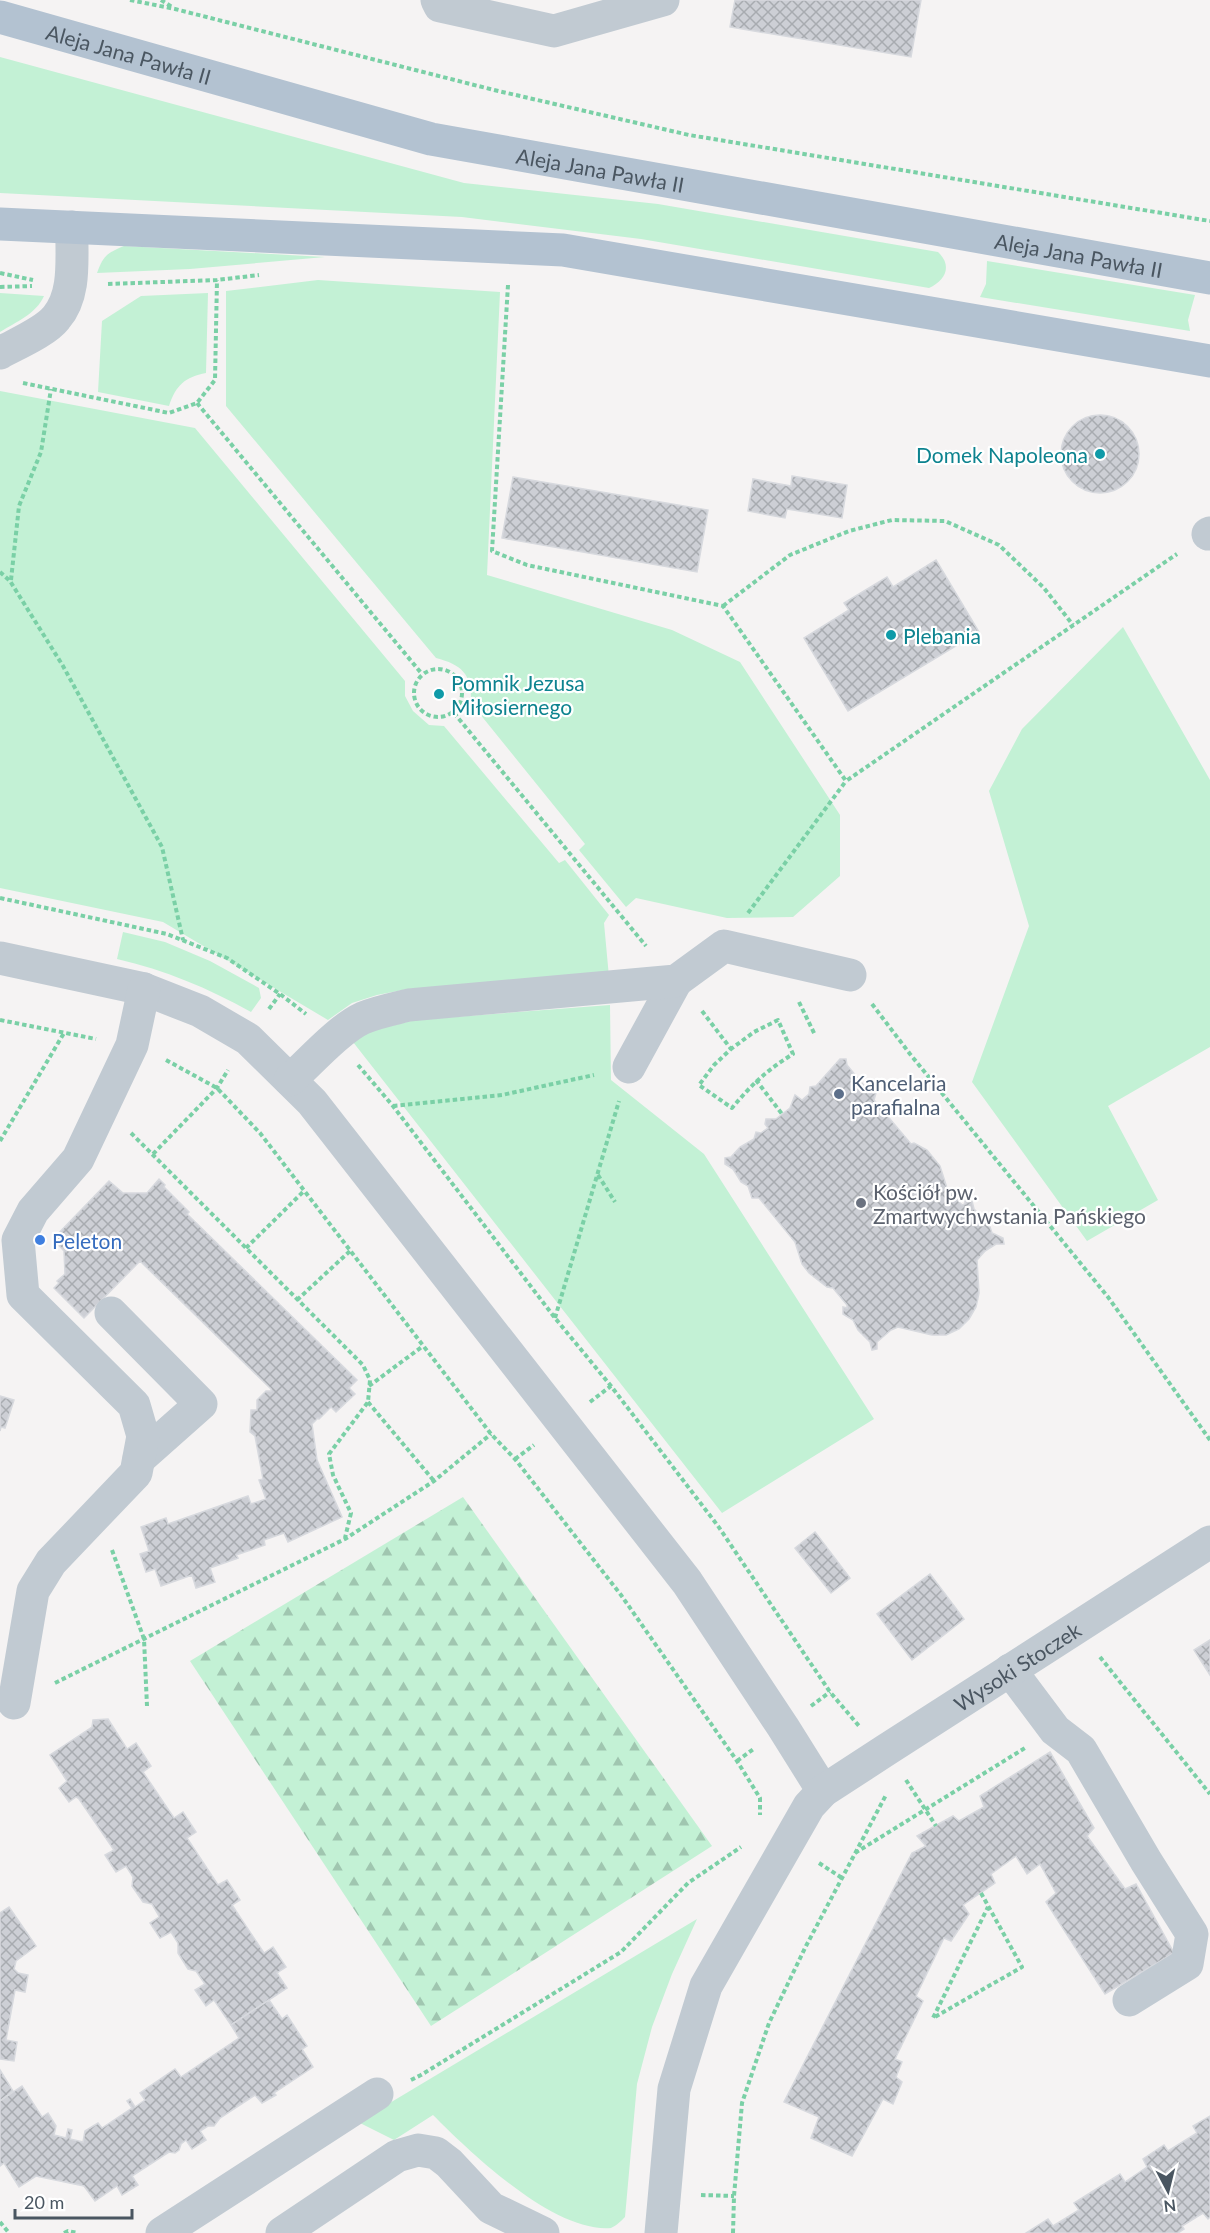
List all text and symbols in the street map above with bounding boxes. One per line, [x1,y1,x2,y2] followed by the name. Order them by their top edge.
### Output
[44,18,214,89] street label: Aleja Jana Pawła II
[514,142,686,196] street label: Aleja Jana Pawła II
[993,227,1165,282] street label: Aleja Jana Pawła II
[916,442,1088,467] place label: Domek Napoleona
[1093,447,1107,461] marker: Domek Napoleona
[903,623,981,648] place label: Plebania
[884,628,898,642] marker: Plebania
[451,670,585,719] place label: Pomnik Jezusa Miłosiernego
[432,687,446,701] marker: Pomnik Jezusa Miłosiernego
[851,1070,946,1119] place label: Kancelaria parafialna
[832,1087,846,1101] marker: Kancelaria parafialna
[873,1179,1146,1228] place label: Kościół pw. Zmartwychwstania Pańskiego
[854,1196,868,1210] marker: Kościół pw. Zmartwychwstania Pańskiego
[52,1228,122,1253] place label: Peleton
[33,1233,47,1247] marker: Peleton
[949,1616,1085,1716] street label: Wysoki Stoczek
[1138,2161,1198,2221] north arrow
[15,2182,132,2220] scale bar
[24,2191,64,2213] text: 20 m
[1163,2196,1177,2217] text: N

